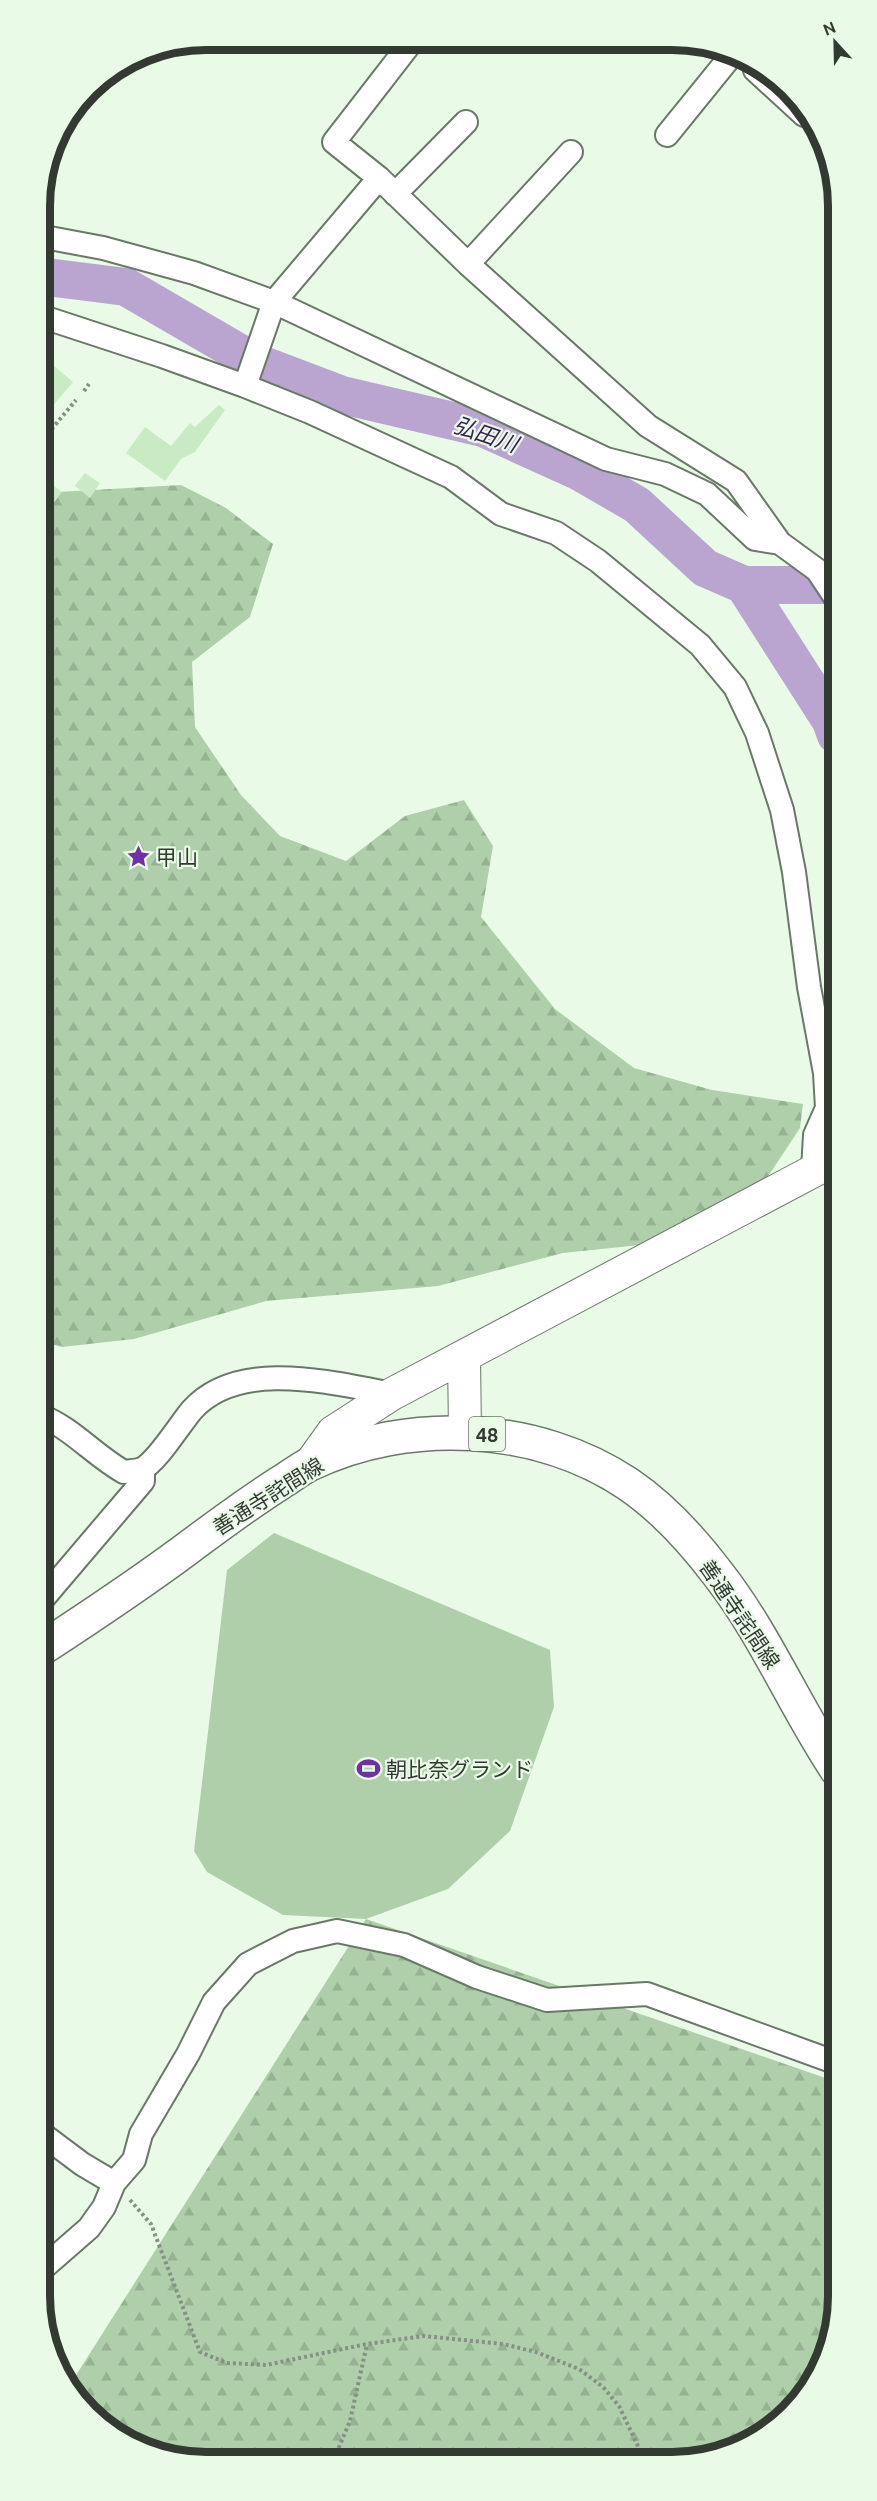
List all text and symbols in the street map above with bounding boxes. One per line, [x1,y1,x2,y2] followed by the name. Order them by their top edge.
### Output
[805,12,865,72] north arrow
[820,18,838,39] text: N
[451,411,523,457] water label: 弘田川
[125,844,151,870] place icon: 甲山
[156,845,198,869] place label: 甲山
[469,1417,505,1451] road number: 48
[208,1452,328,1540] street label: 善通寺詫間線
[695,1555,785,1673] street label: 善通寺詫間線
[355,1756,381,1782] sports icon: 朝比奈グランド
[386,1757,533,1781] place label: 朝比奈グランド

